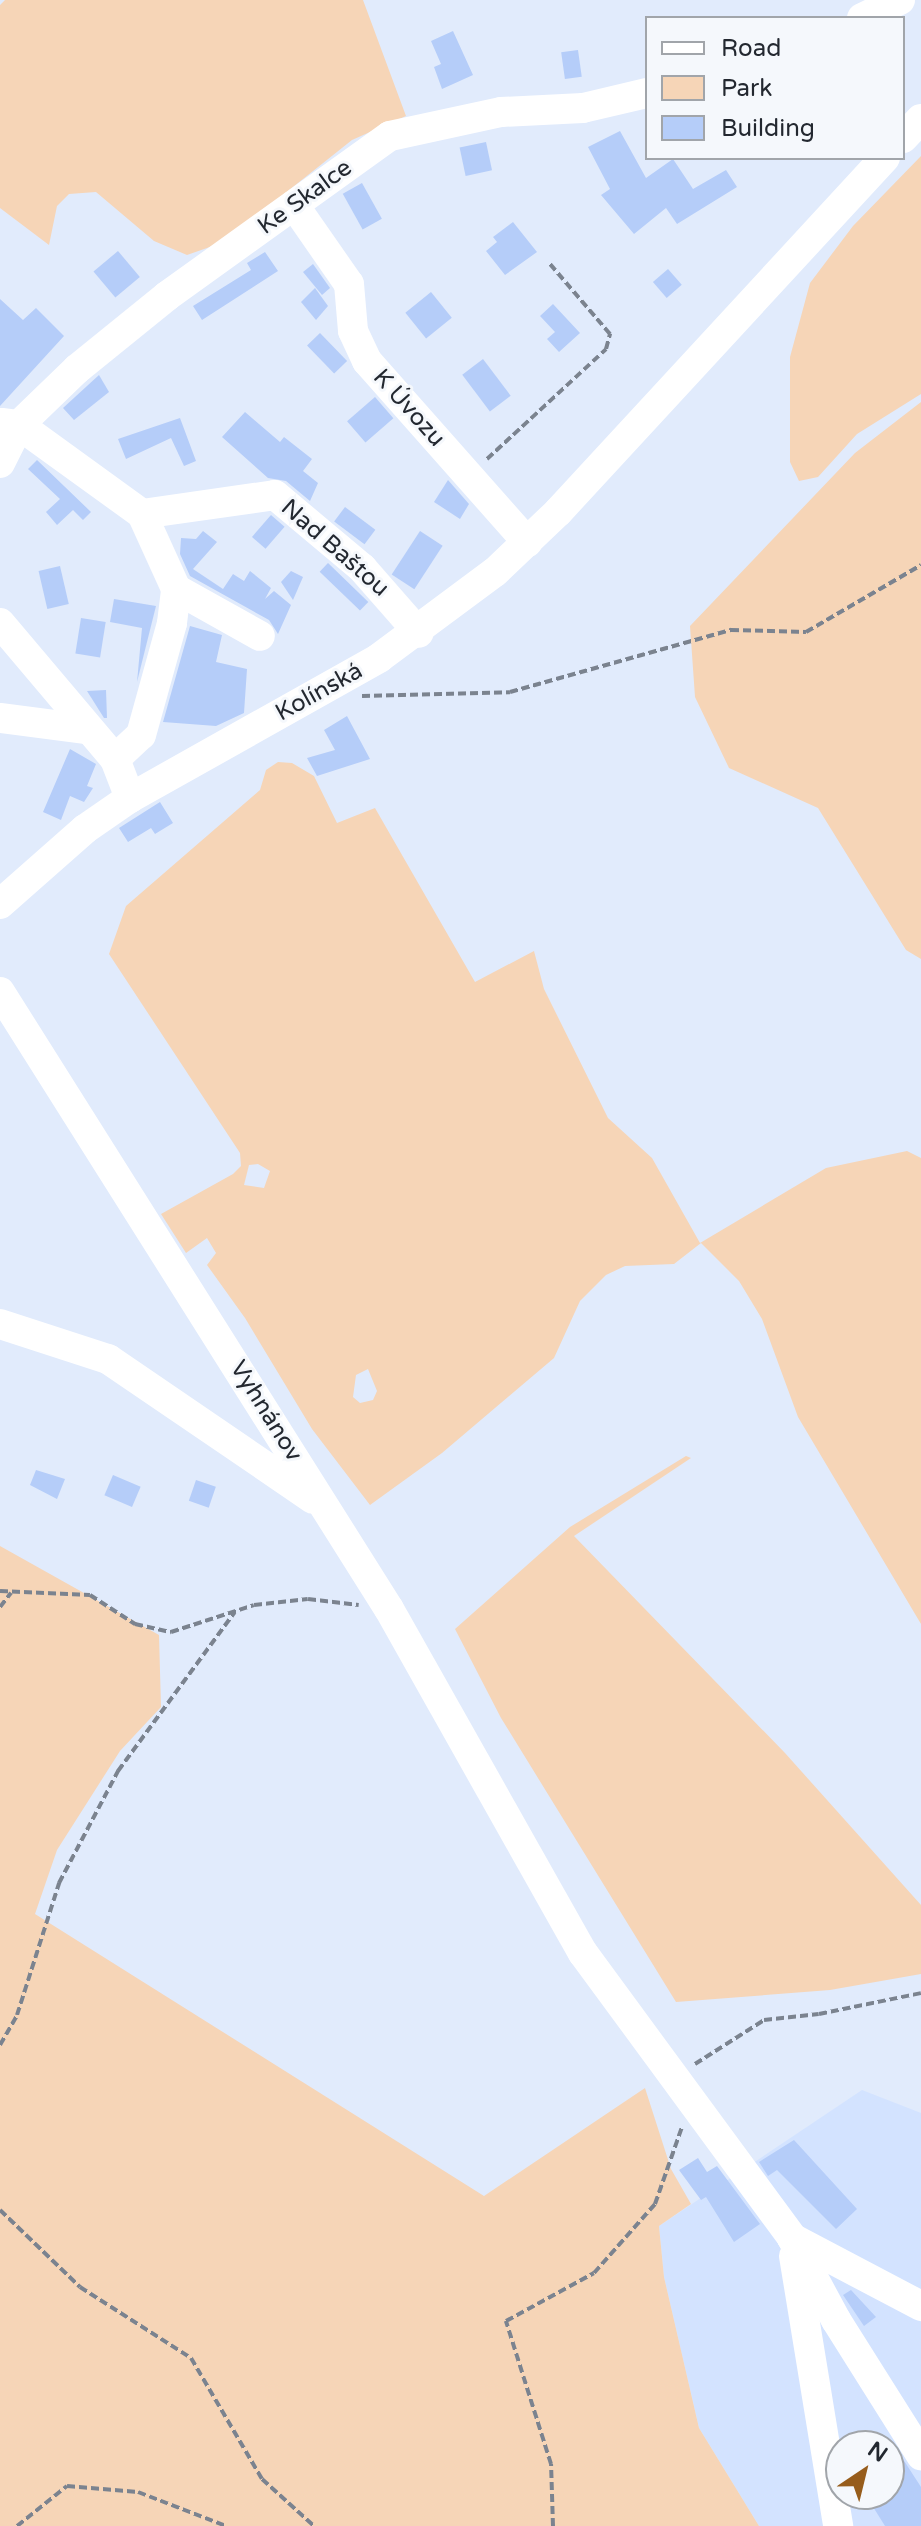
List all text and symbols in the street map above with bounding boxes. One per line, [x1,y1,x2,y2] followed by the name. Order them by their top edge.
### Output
[645,16,905,160] legend
[721,34,781,63] text: Road
[721,74,772,103] text: Park
[721,114,815,143] text: Building
[252,153,358,241] street label: Ke Skalce
[367,363,451,453] street label: K Úvozu
[275,493,395,603] street label: Nad Baštou
[270,656,368,728] street label: Kolínská
[224,1355,308,1467] street label: Vyhnánov
[825,2430,905,2510] north arrow
[863,2436,892,2468] text: N

